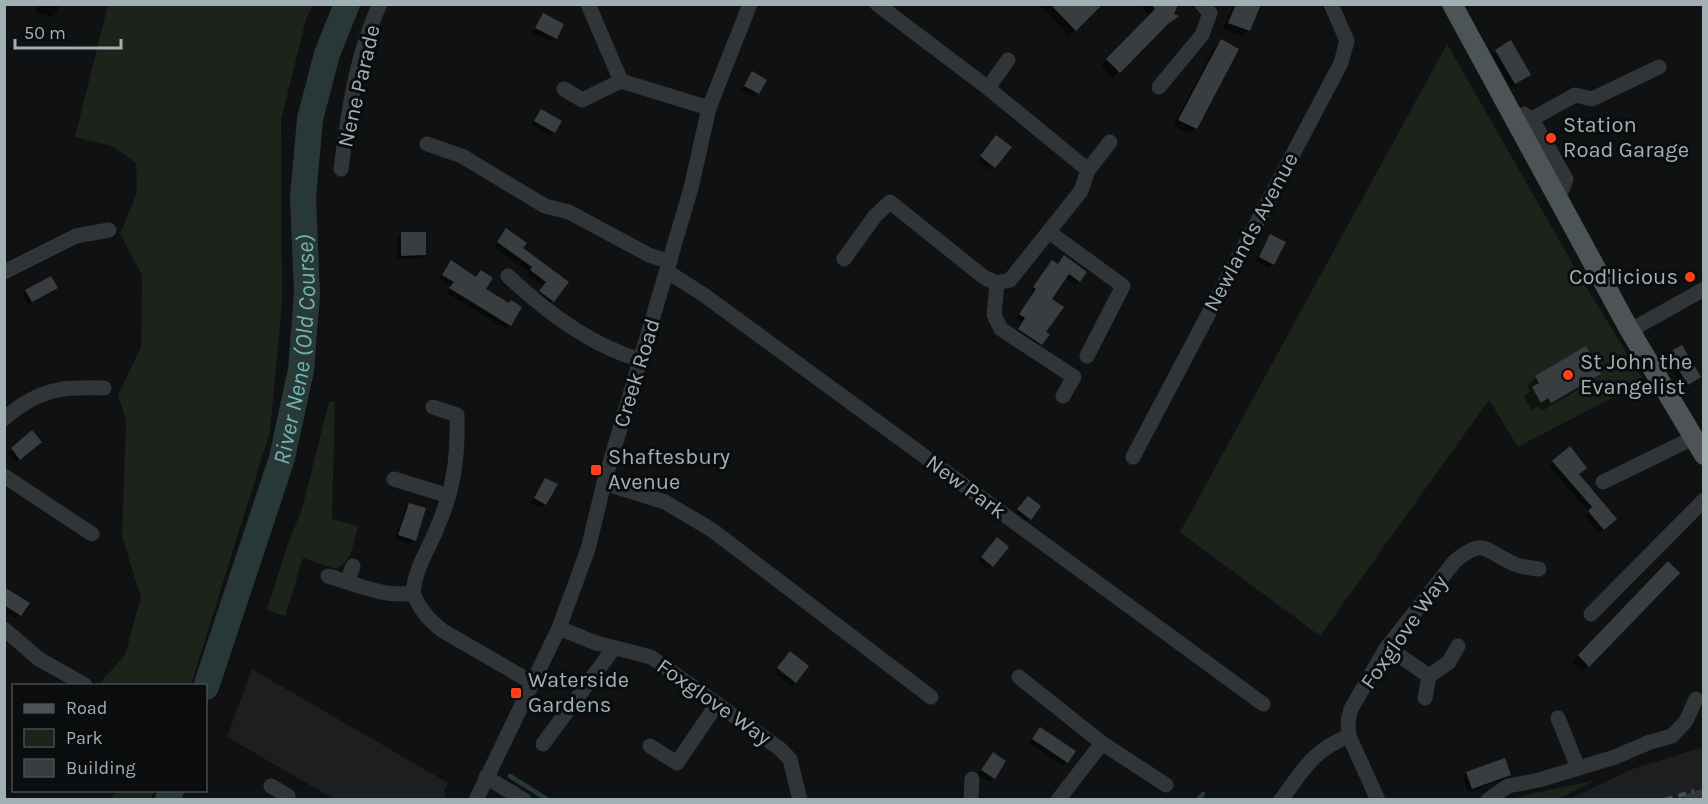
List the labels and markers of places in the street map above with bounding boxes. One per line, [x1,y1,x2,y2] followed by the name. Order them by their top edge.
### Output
[1563,112,1689,163] place label: Station Road Garage
[1544,131,1558,145] marker: Station Road Garage
[1569,264,1678,290] place label: Cod'licious
[1683,270,1697,284] marker: Cod'licious
[1580,349,1692,400] place label: St John the Evangelist
[1561,368,1575,382] marker: St John the Evangelist
[608,444,730,495] place label: Shaftesbury Avenue
[589,463,603,477] marker: Shaftesbury Avenue
[528,667,629,718] place label: Waterside Gardens
[509,686,523,700] marker: Waterside Gardens

